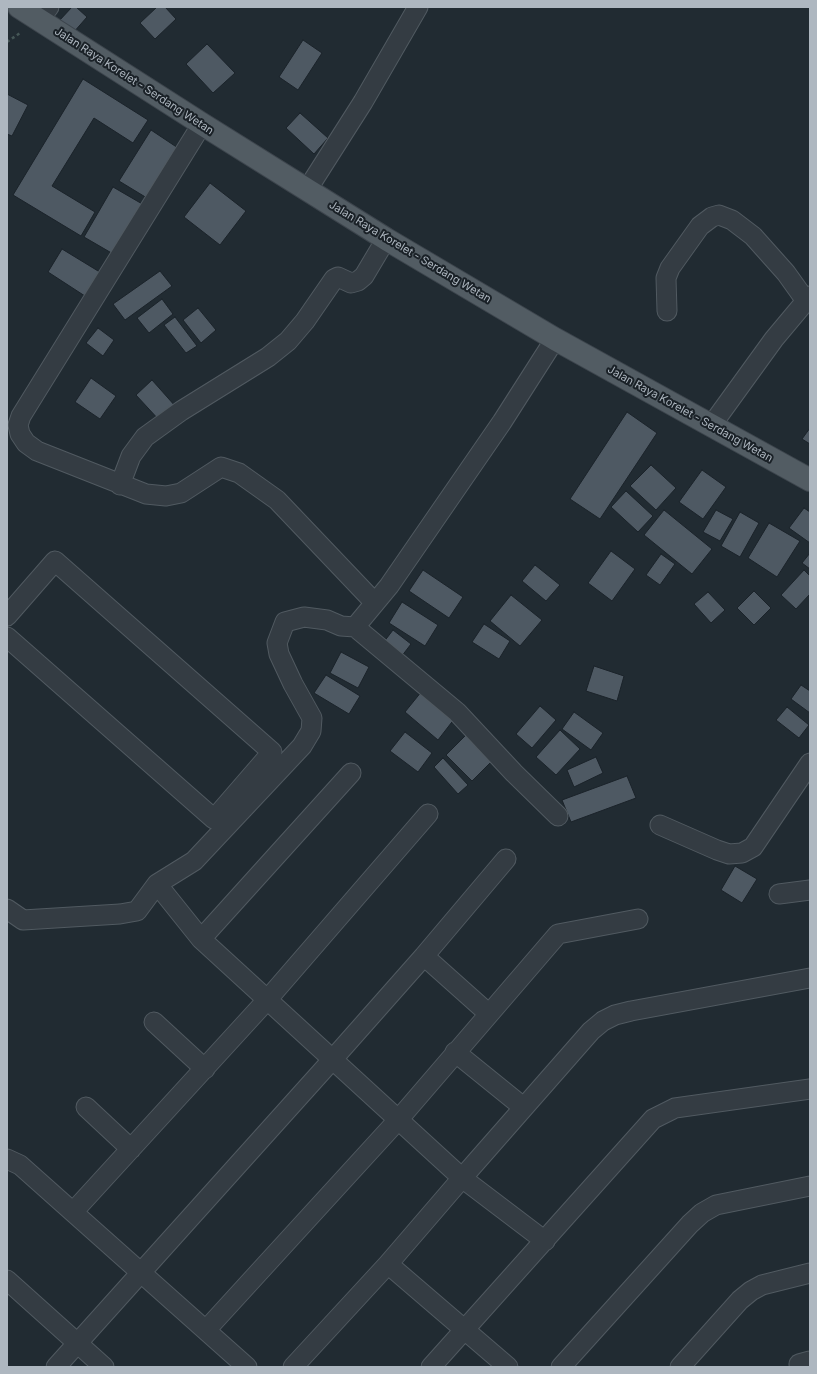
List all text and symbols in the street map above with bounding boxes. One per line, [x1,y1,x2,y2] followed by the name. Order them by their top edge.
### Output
[52,25,216,137] street label: Jalan Raya Korelet - Serdang Wetan
[327,198,493,306] street label: Jalan Raya Korelet - Serdang Wetan
[605,363,775,465] street label: Jalan Raya Korelet - Serdang Wetan

